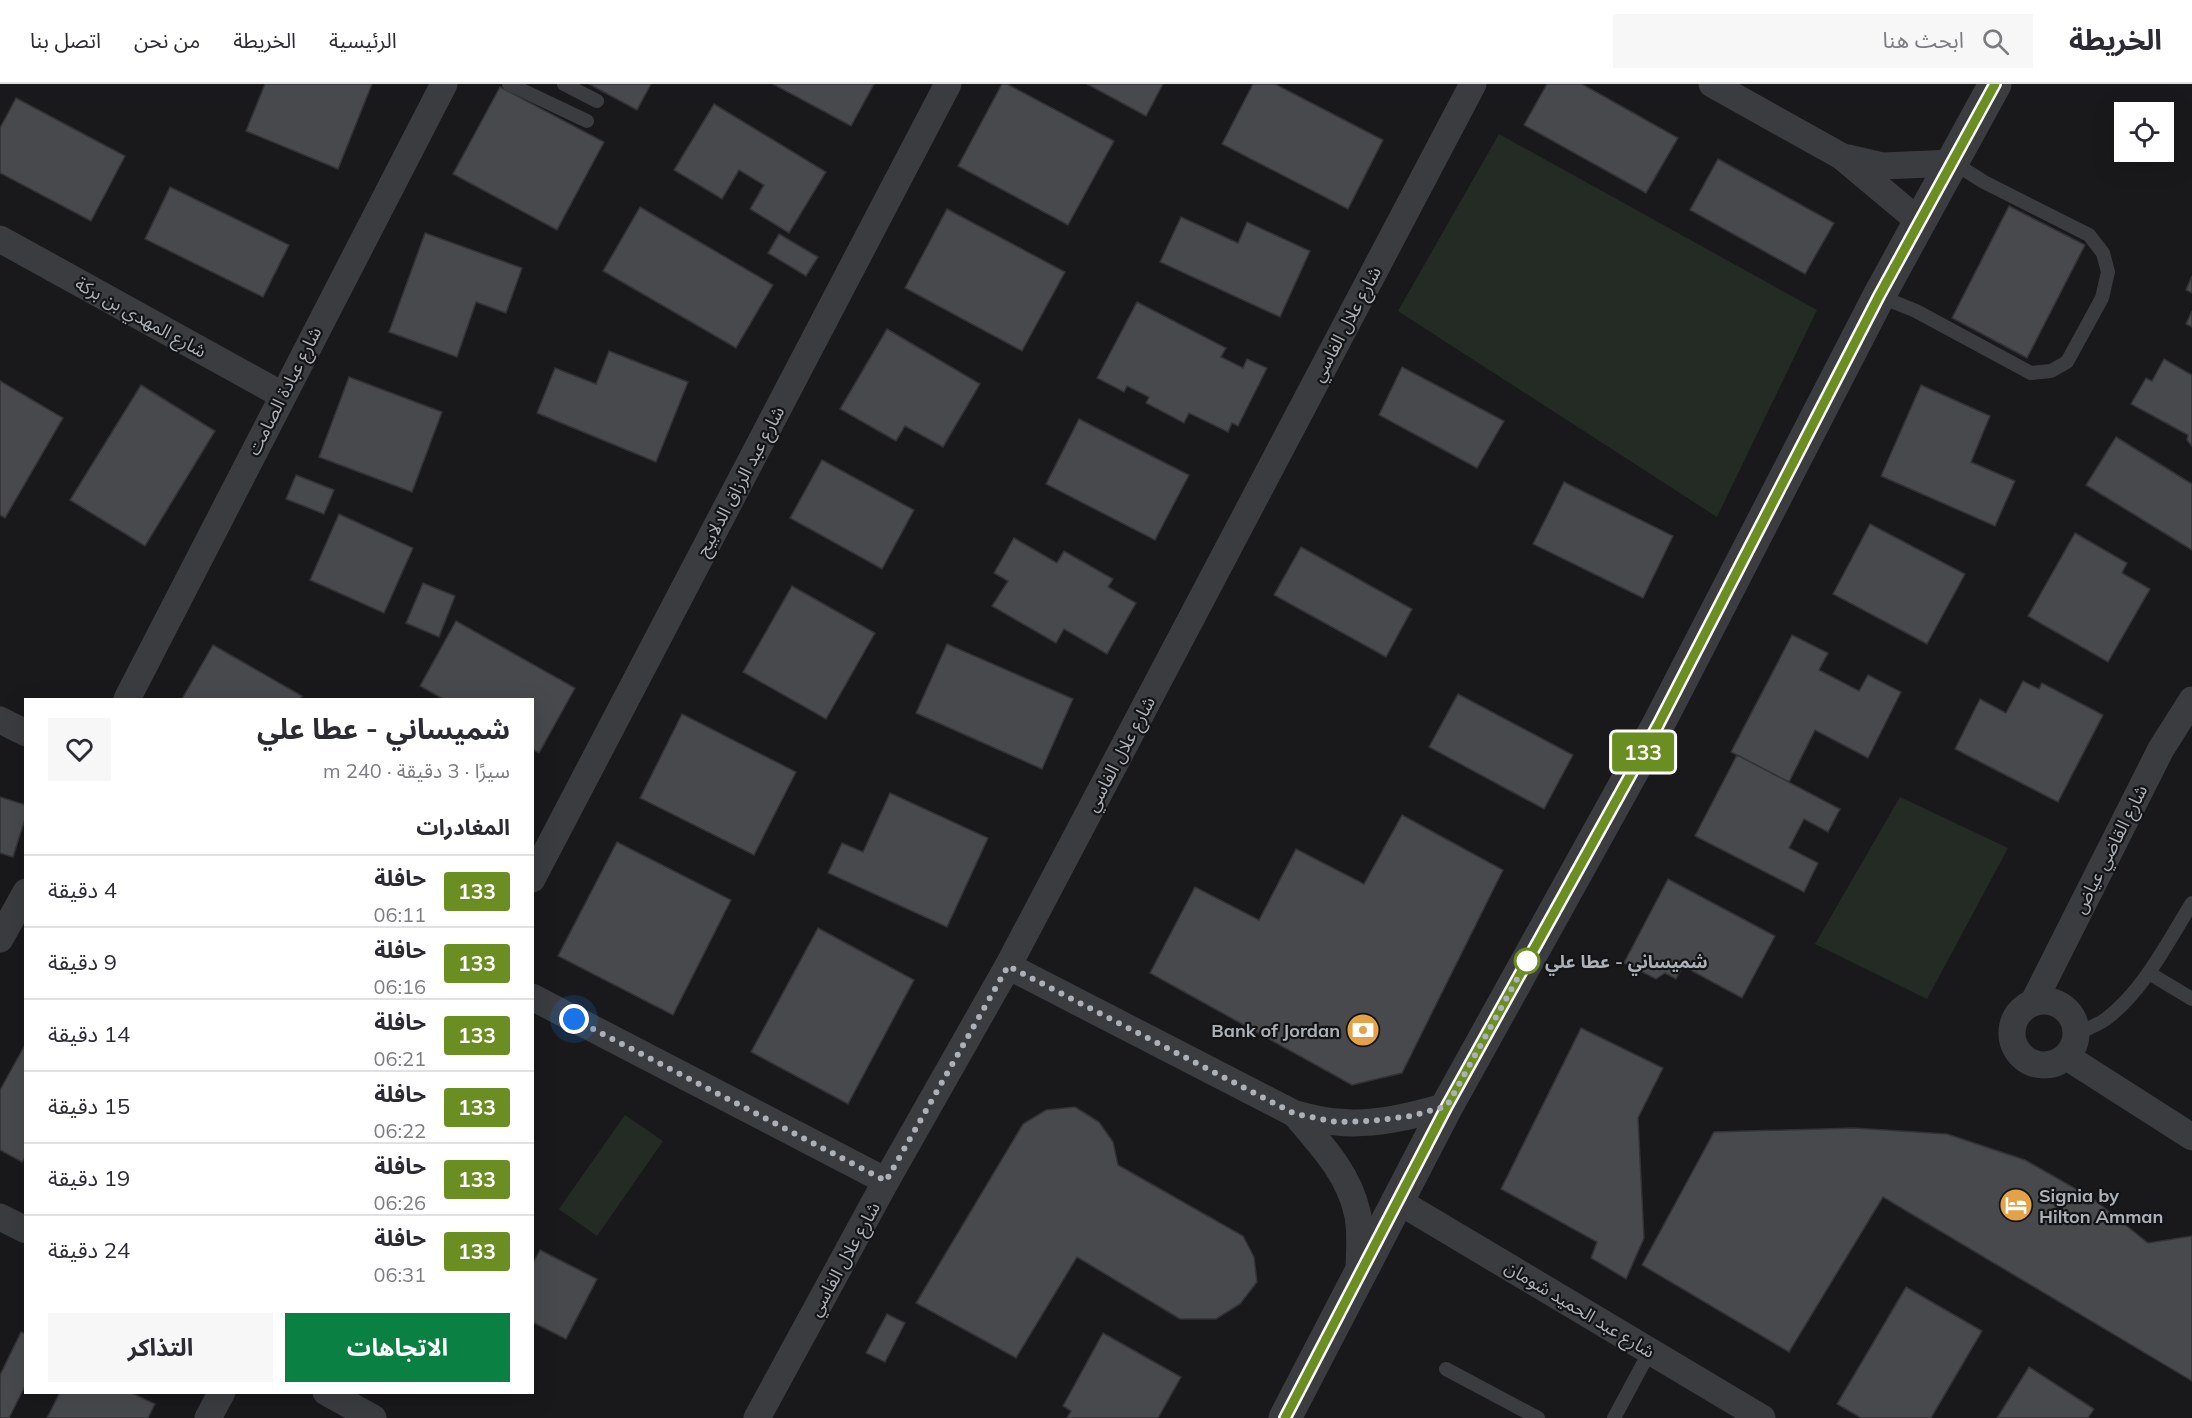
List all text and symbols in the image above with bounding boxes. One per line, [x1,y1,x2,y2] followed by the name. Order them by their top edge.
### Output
[1613,14,2033,68] search box
[2069,22,2162,57] text: الخريطة
[1979,25,2012,58] icon: search
[1882,26,1964,54] text: ابحث هنا
[30,27,101,53] text: اتصل بنا
[134,27,200,53] text: من نحن
[233,27,296,53] text: الخريطة
[329,27,397,53] text: الرئيسية
[2114,102,2174,162] map controls
[2114,102,2174,162] button: locate
[1306,262,1389,387] street label: شارع علال الفاسي
[70,271,211,365] street label: شارع المهدي بن بركة
[242,323,329,461] street label: شارع عبادة الصامت
[691,402,792,561] street label: شارع عبد الرزاق الدلابيح
[1080,692,1163,817] street label: شارع علال الفاسي
[257,711,510,746] text: شميساني - عطا علي
[48,718,111,781] button: heart
[1608,732,1678,772] line badge: 133
[1624,739,1662,765] text: 133
[323,758,510,783] text: سيرًا · 3 دقيقة · 240 m
[2068,781,2155,919] street label: شارع القاضي عياض
[416,813,510,841] text: المغادرات
[374,864,426,892] text: حافلة
[48,876,117,904] text: 4 دقيقة
[458,878,496,904] text: 133
[373,902,426,927] text: 06:11
[374,936,426,964] text: حافلة
[48,948,117,976] text: 9 دقيقة
[1514,948,1540,974] marker: شميساني - عطا علي
[458,950,496,976] text: 133
[1545,950,1708,976] place label: شميساني - عطا علي
[373,974,426,999] text: 06:16
[559,1004,589,1034] your location
[374,1008,426,1036] text: حافلة
[1345,1012,1381,1048] bank icon: Bank of Jordan
[1211,1019,1340,1042] place label: Bank of Jordan
[48,1020,130,1048] text: 14 دقيقة
[458,1022,496,1048] text: 133
[373,1046,426,1071] text: 06:21
[374,1080,426,1108] text: حافلة
[48,1092,130,1120] text: 15 دقيقة
[458,1094,496,1120] text: 133
[373,1118,426,1143] text: 06:22
[374,1152,426,1180] text: حافلة
[48,1164,130,1192] text: 19 دقيقة
[458,1166,496,1192] text: 133
[2039,1184,2163,1228] place label: Signia by Hilton Amman
[1998,1187,2034,1223] hotel icon: Signia by Hilton Amman
[373,1190,426,1215] text: 06:26
[803,1198,888,1322] street label: شارع علال الفاسي
[374,1224,426,1252] text: حافلة
[48,1236,130,1264] text: 24 دقيقة
[458,1238,496,1264] text: 133
[1499,1255,1659,1365] street label: شارع عبد الحميد شومان
[373,1262,426,1287] text: 06:31
[48,1313,273,1382] button: التذاكر
[285,1313,510,1382] button: الاتجاهات

